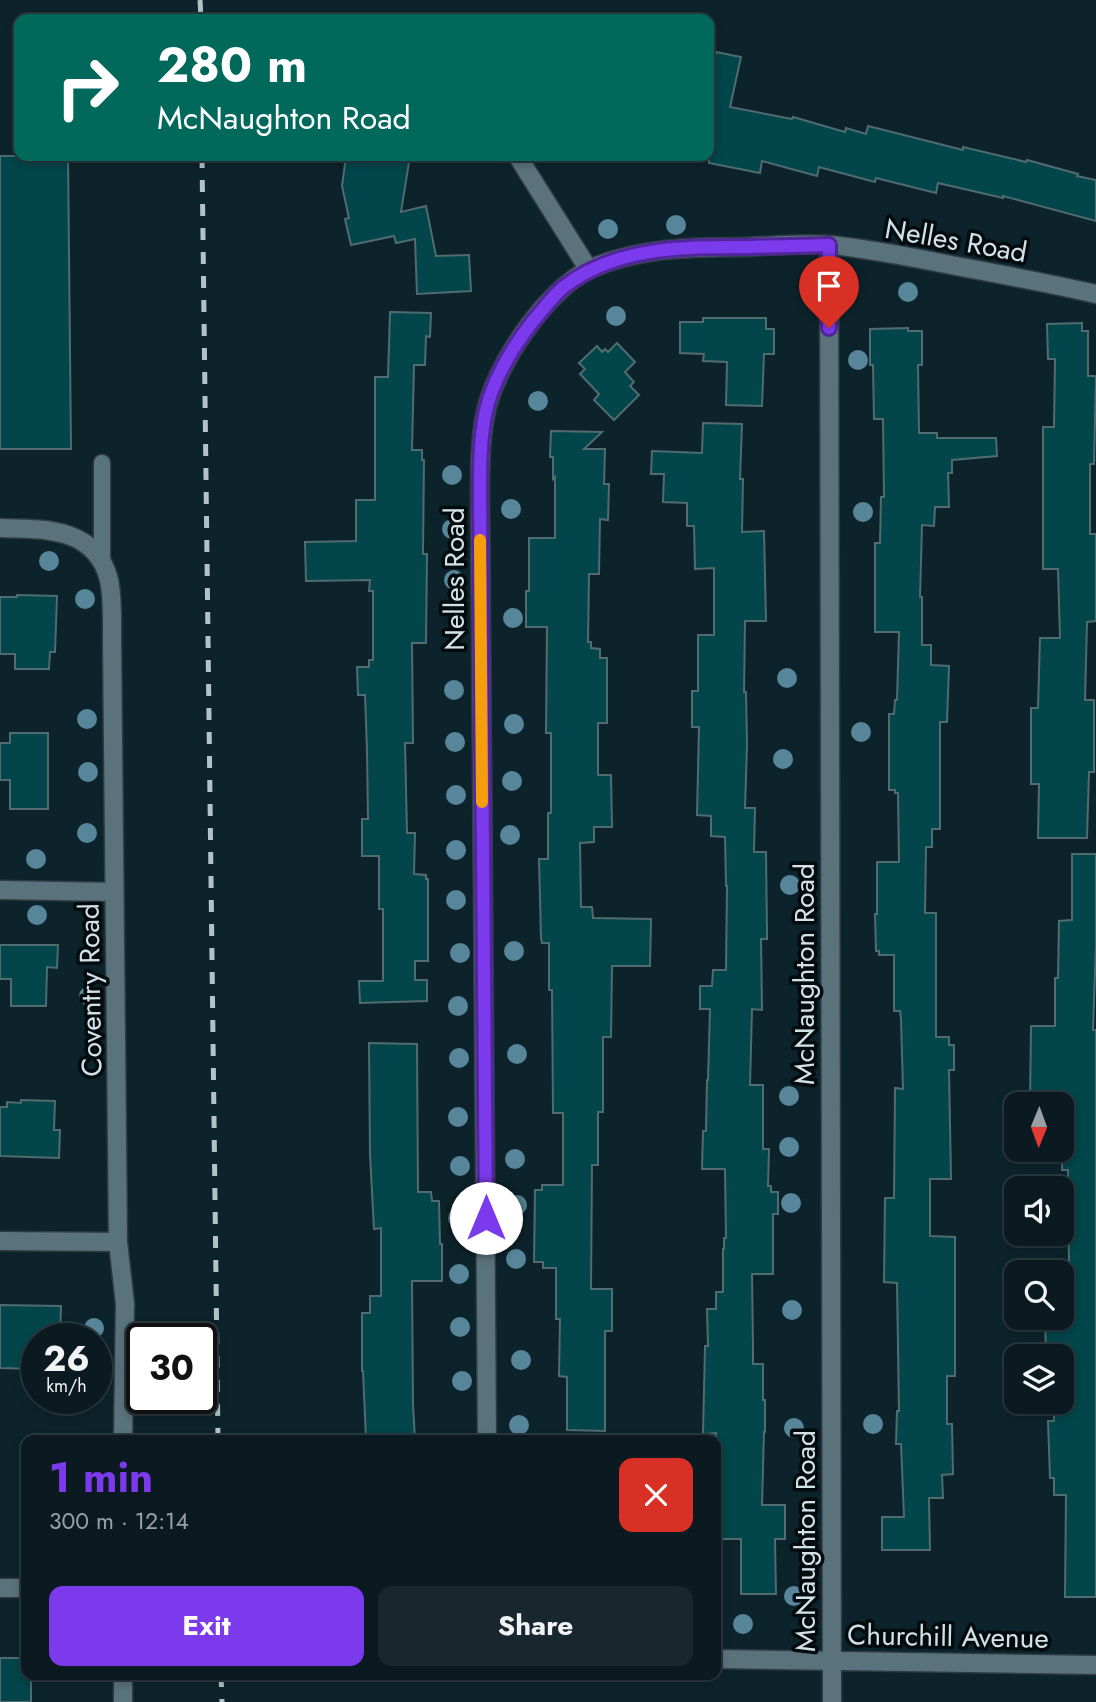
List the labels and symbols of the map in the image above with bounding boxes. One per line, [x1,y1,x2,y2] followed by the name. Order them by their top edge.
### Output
[882,208,1030,273] street label: Nelles Road
[799,256,859,328] pin
[434,507,475,651] street label: Nelles Road
[784,863,825,1085] street label: McNaughton Road
[68,903,113,1077] street label: Coventry Road
[1004,1092,1074,1162] north arrow
[449,1181,523,1255] position arrow
[126,1323,217,1414] speed limit sign: 30
[785,1430,826,1652] street label: McNaughton Road
[847,1614,1049,1659] street label: Churchill Avenue

